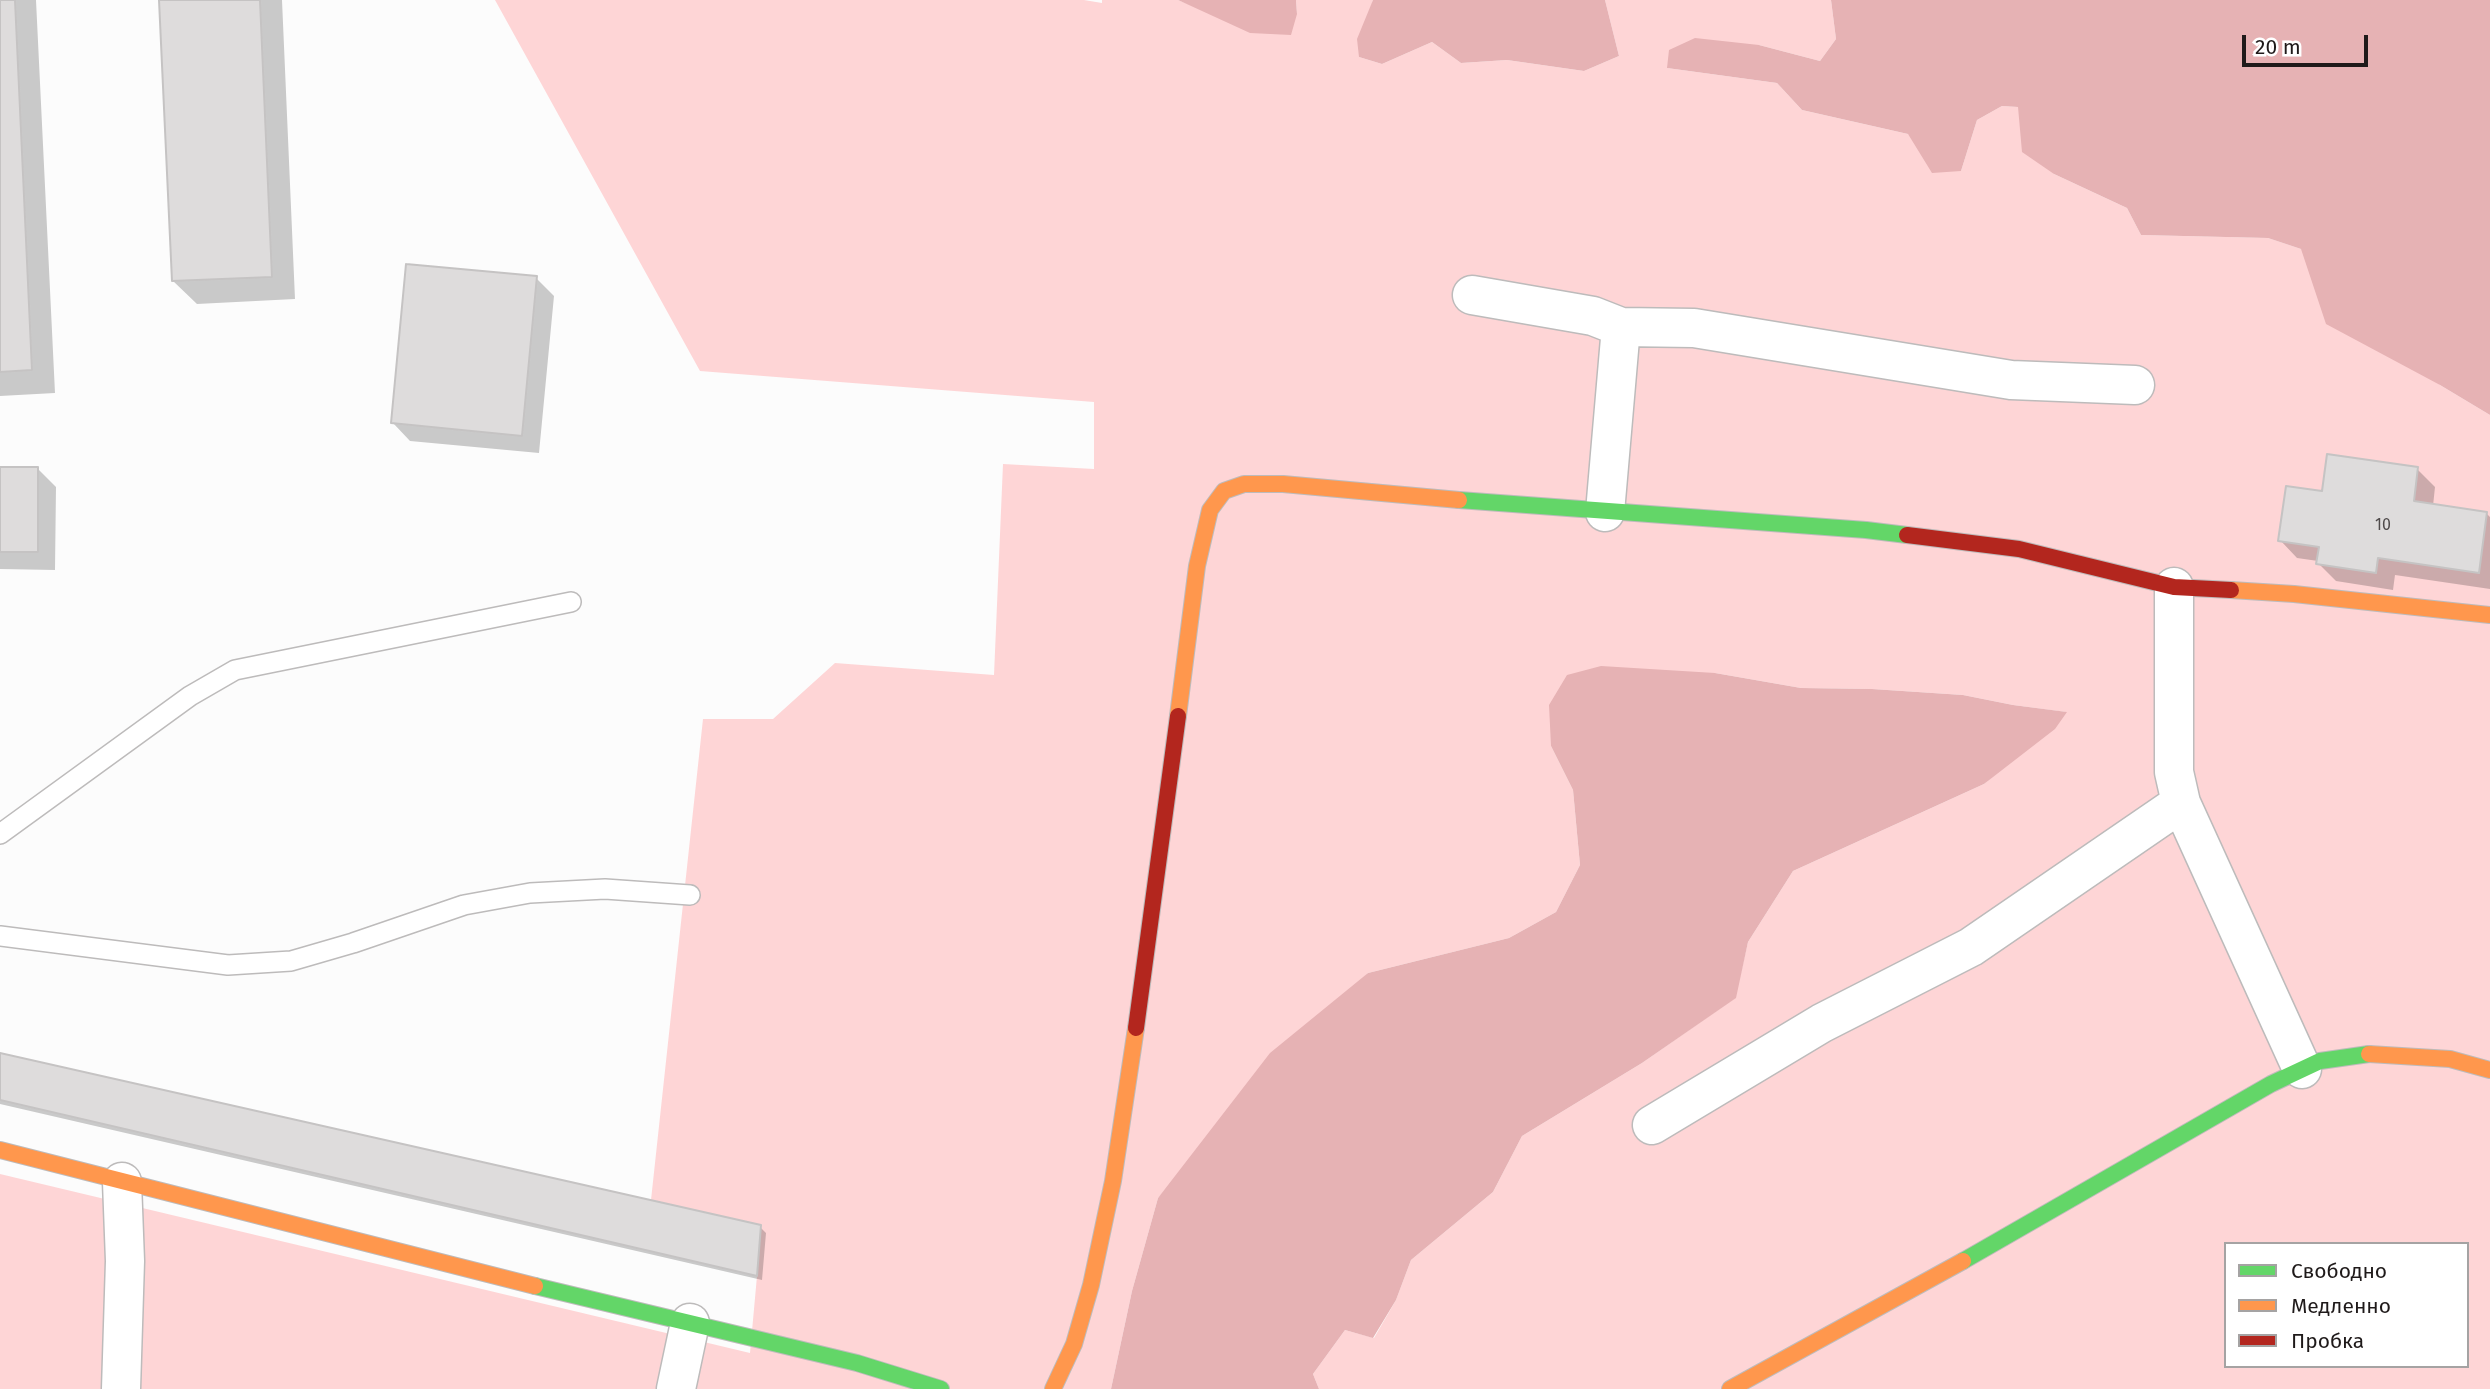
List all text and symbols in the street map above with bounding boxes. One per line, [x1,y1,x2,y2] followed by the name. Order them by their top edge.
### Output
[2245,21,2371,65] scale bar
[2255,34,2301,60] text: 20 m
[2375,516,2391,536] house number: 10
[2224,1242,2469,1368] legend
[2291,1258,2387,1284] text: Свободно
[2291,1293,2391,1319] text: Медленно
[2291,1328,2364,1354] text: Пробка

